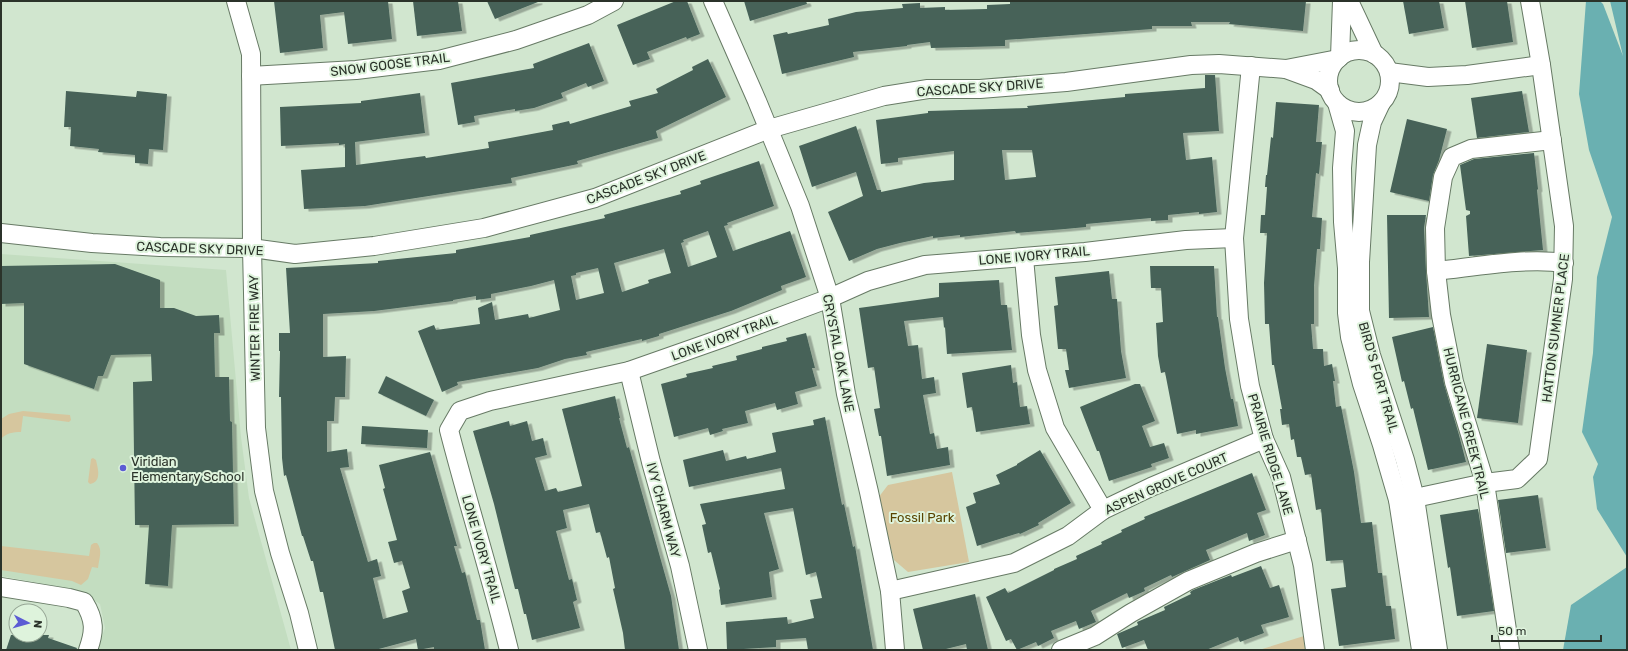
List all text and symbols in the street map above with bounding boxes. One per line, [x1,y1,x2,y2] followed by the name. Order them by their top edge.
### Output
[330,50,451,79] street label: SNOW GOOSE TRAIL
[916,76,1044,99] street label: CASCADE SKY DRIVE
[584,148,708,207] street label: CASCADE SKY DRIVE
[136,239,264,258] street label: CASCADE SKY DRIVE
[978,243,1091,268] street label: LONE IVORY TRAIL
[1539,253,1572,403] street label: HATTON SUMNER PLACE
[246,274,263,382] street label: WINTER FIRE WAY
[820,293,857,413] street label: CRYSTAL OAK LANE
[669,311,780,364] street label: LONE IVORY TRAIL
[1356,320,1402,435] street label: BIRD'S FORT TRAIL
[1440,346,1493,501] street label: HURRICANE CREEK TRAIL
[1245,392,1296,517] street label: PRAIRIE RIDGE LANE
[1102,449,1230,517] street label: ASPEN GROVE COURT
[131,454,244,484] place label: Viridian Elementary School
[644,461,684,560] street label: IVY CHARM WAY
[118,463,128,473] marker: Viridian Elementary School
[459,494,504,605] street label: LONE IVORY TRAIL
[890,510,955,525] park label: Fossil Park
[8,603,48,643] north arrow
[1492,617,1601,643] scale bar
[31,619,44,629] text: N
[1498,624,1526,638] text: 50 m

